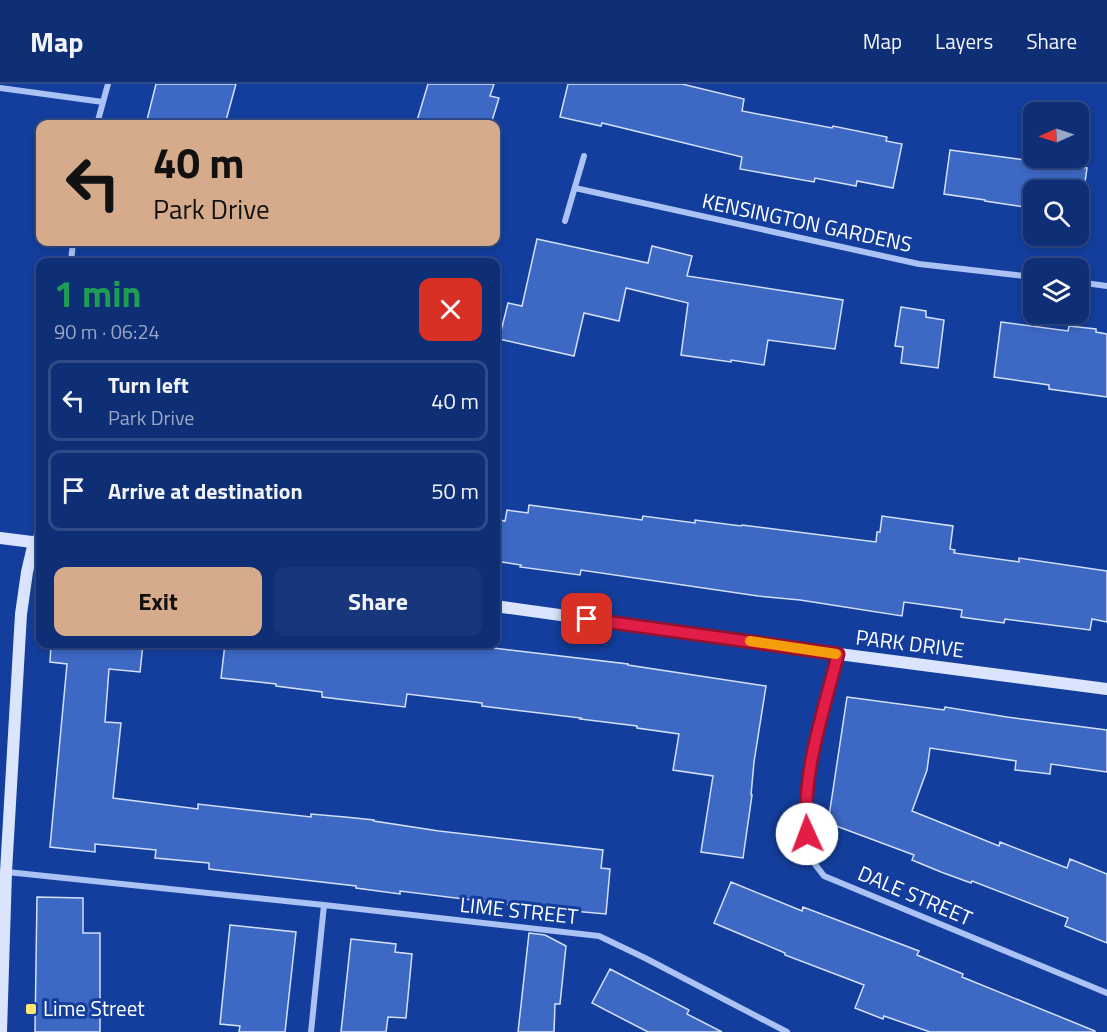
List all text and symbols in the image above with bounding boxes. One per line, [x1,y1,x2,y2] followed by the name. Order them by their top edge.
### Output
[30,20,84,63] text: Map
[863,25,902,57] text: Map
[935,25,993,57] text: Layers
[1026,25,1077,57] text: Share
[1023,102,1089,168] north arrow
[1023,102,1089,324] map controls
[153,130,245,194] text: 40 m
[54,144,132,222] icon: left
[1023,180,1089,246] button: search
[699,184,915,260] street label: KENSINGTON GARDENS
[153,188,270,229] text: Park Drive
[1023,258,1089,324] button: layers
[54,266,141,321] text: 1 min
[419,278,482,341] button: close
[54,316,160,347] text: 90 m · 06:24
[108,368,189,402] text: Turn left
[57,384,90,417] icon: left
[431,384,479,418] text: 40 m
[108,402,194,433] text: Park Drive
[57,474,90,507] icon: arrive
[108,474,303,508] text: Arrive at destination
[431,474,479,508] text: 50 m
[54,567,262,636] button: Exit
[274,567,482,636] button: Share
[561,593,612,644] pin
[570,602,603,635] icon: arrive
[854,620,966,666] street label: PARK DRIVE
[775,802,839,866] position arrow
[853,857,978,934] street label: DALE STREET
[458,888,580,932] street label: LIME STREET
[43,992,145,1024] place label: Lime Street
[24,1002,38,1016] marker: Lime Street

